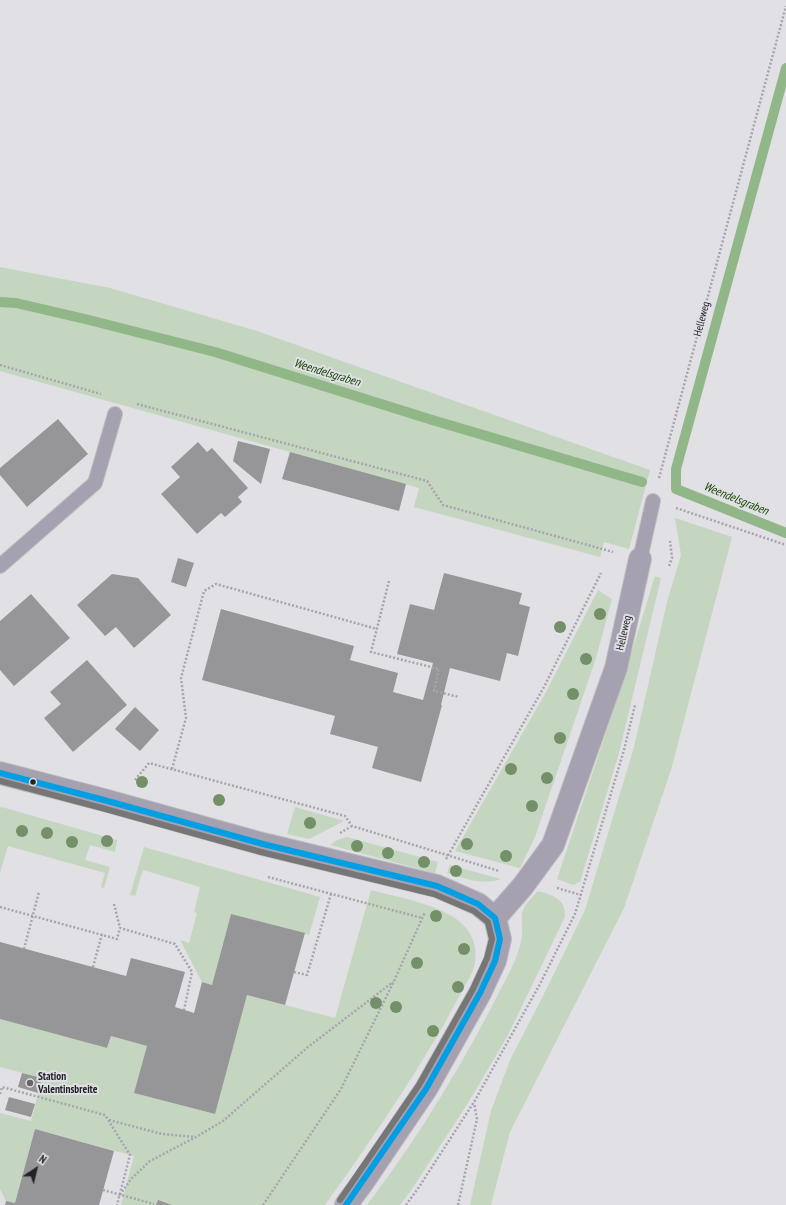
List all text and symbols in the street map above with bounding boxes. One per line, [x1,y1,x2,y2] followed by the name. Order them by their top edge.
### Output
[691,300,713,338] street label: Helleweg
[292,356,362,390] water label: Weendelsgraben
[702,480,770,518] water label: Weendelsgraben
[614,614,634,652] street label: Helleweg
[28,777,38,787] unlabelled marker
[38,1070,98,1096] place label: Station Valentinsbreite
[25,1078,35,1088] marker: Station Valentinsbreite
[16,1149,56,1189] north arrow
[36,1152,49,1167] text: N

